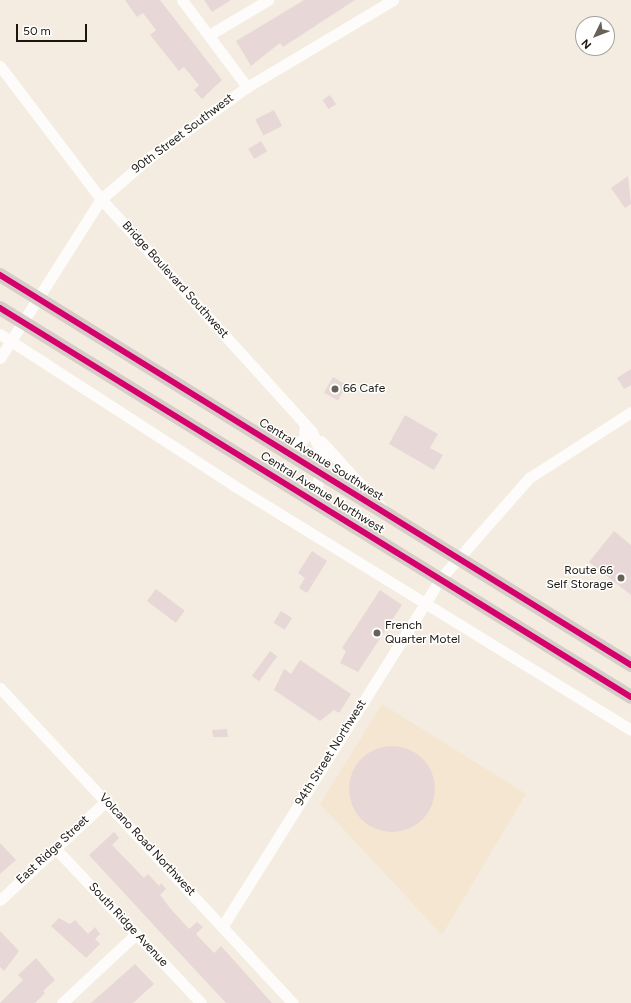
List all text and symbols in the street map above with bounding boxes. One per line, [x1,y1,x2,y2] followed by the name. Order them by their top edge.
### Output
[18,16,89,42] scale bar
[575,16,615,56] north arrow
[23,24,51,38] text: 50 m
[579,36,594,51] text: N
[129,91,237,177] street label: 90th Street Southwest
[119,219,231,341] street label: Bridge Boulevard Southwest
[343,382,385,396] place label: 66 Cafe
[330,384,340,394] marker: 66 Cafe
[256,416,386,504] street label: Central Avenue Southwest
[257,449,387,537] street label: Central Avenue Northwest
[546,564,613,592] place label: Route 66 Self Storage
[616,573,626,583] marker: Route 66 Self Storage
[385,619,460,647] place label: French Quarter Motel
[372,628,382,638] marker: French Quarter Motel
[292,697,370,809] street label: 94th Street Northwest
[96,791,198,899] street label: Volcano Road Northwest
[14,813,92,887] street label: East Ridge Street
[85,880,171,970] street label: South Ridge Avenue

